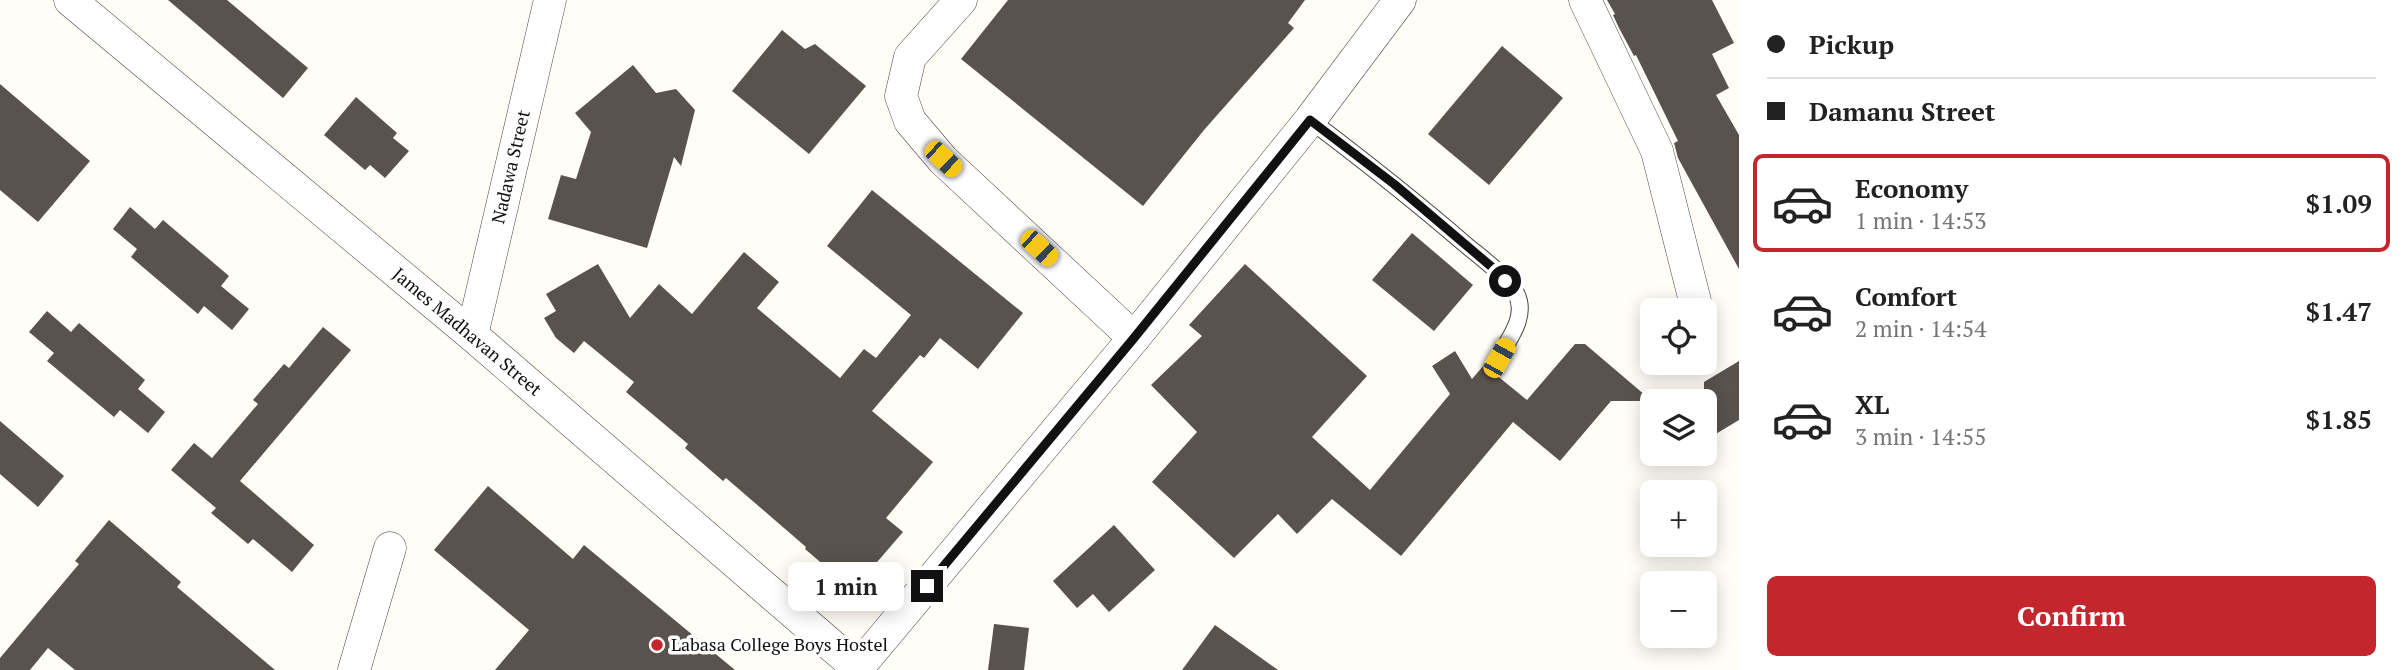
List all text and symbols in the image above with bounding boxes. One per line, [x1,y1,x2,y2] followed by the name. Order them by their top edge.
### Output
[1809,27,1894,61] text: Pickup
[1809,94,1995,128] text: Damanu Street
[485,107,535,226] street label: Nadawa Street
[921,137,966,181] car
[1855,171,1968,205] text: Economy
[1771,172,1834,235] icon: car
[2306,186,2372,220] text: $1.09
[1855,205,1987,236] text: 1 min · 14:53
[1017,226,1062,270] car
[388,262,547,401] street label: James Madhavan Street
[1489,265,1521,297] route start
[1855,279,1957,313] text: Comfort
[1771,280,1834,343] icon: car
[2306,294,2372,328] text: $1.47
[1640,298,1717,648] map controls
[1640,298,1717,375] button: locate
[1855,313,1987,344] text: 2 min · 14:54
[1480,335,1519,381] car
[1855,387,1889,421] text: XL
[1771,388,1834,451] icon: car
[1640,389,1717,466] button: layers
[2306,402,2372,436] text: $1.85
[1855,421,1987,452] text: 3 min · 14:55
[1640,480,1717,557] button: +
[787,562,902,610] callout: 1 min
[911,570,943,602] route end
[815,571,877,602] text: 1 min
[1640,571,1717,648] button: −
[1767,576,2376,656] button: Confirm
[671,632,888,656] place label: Labasa College Boys Hostel
[649,637,665,653] marker: Labasa College Boys Hostel

